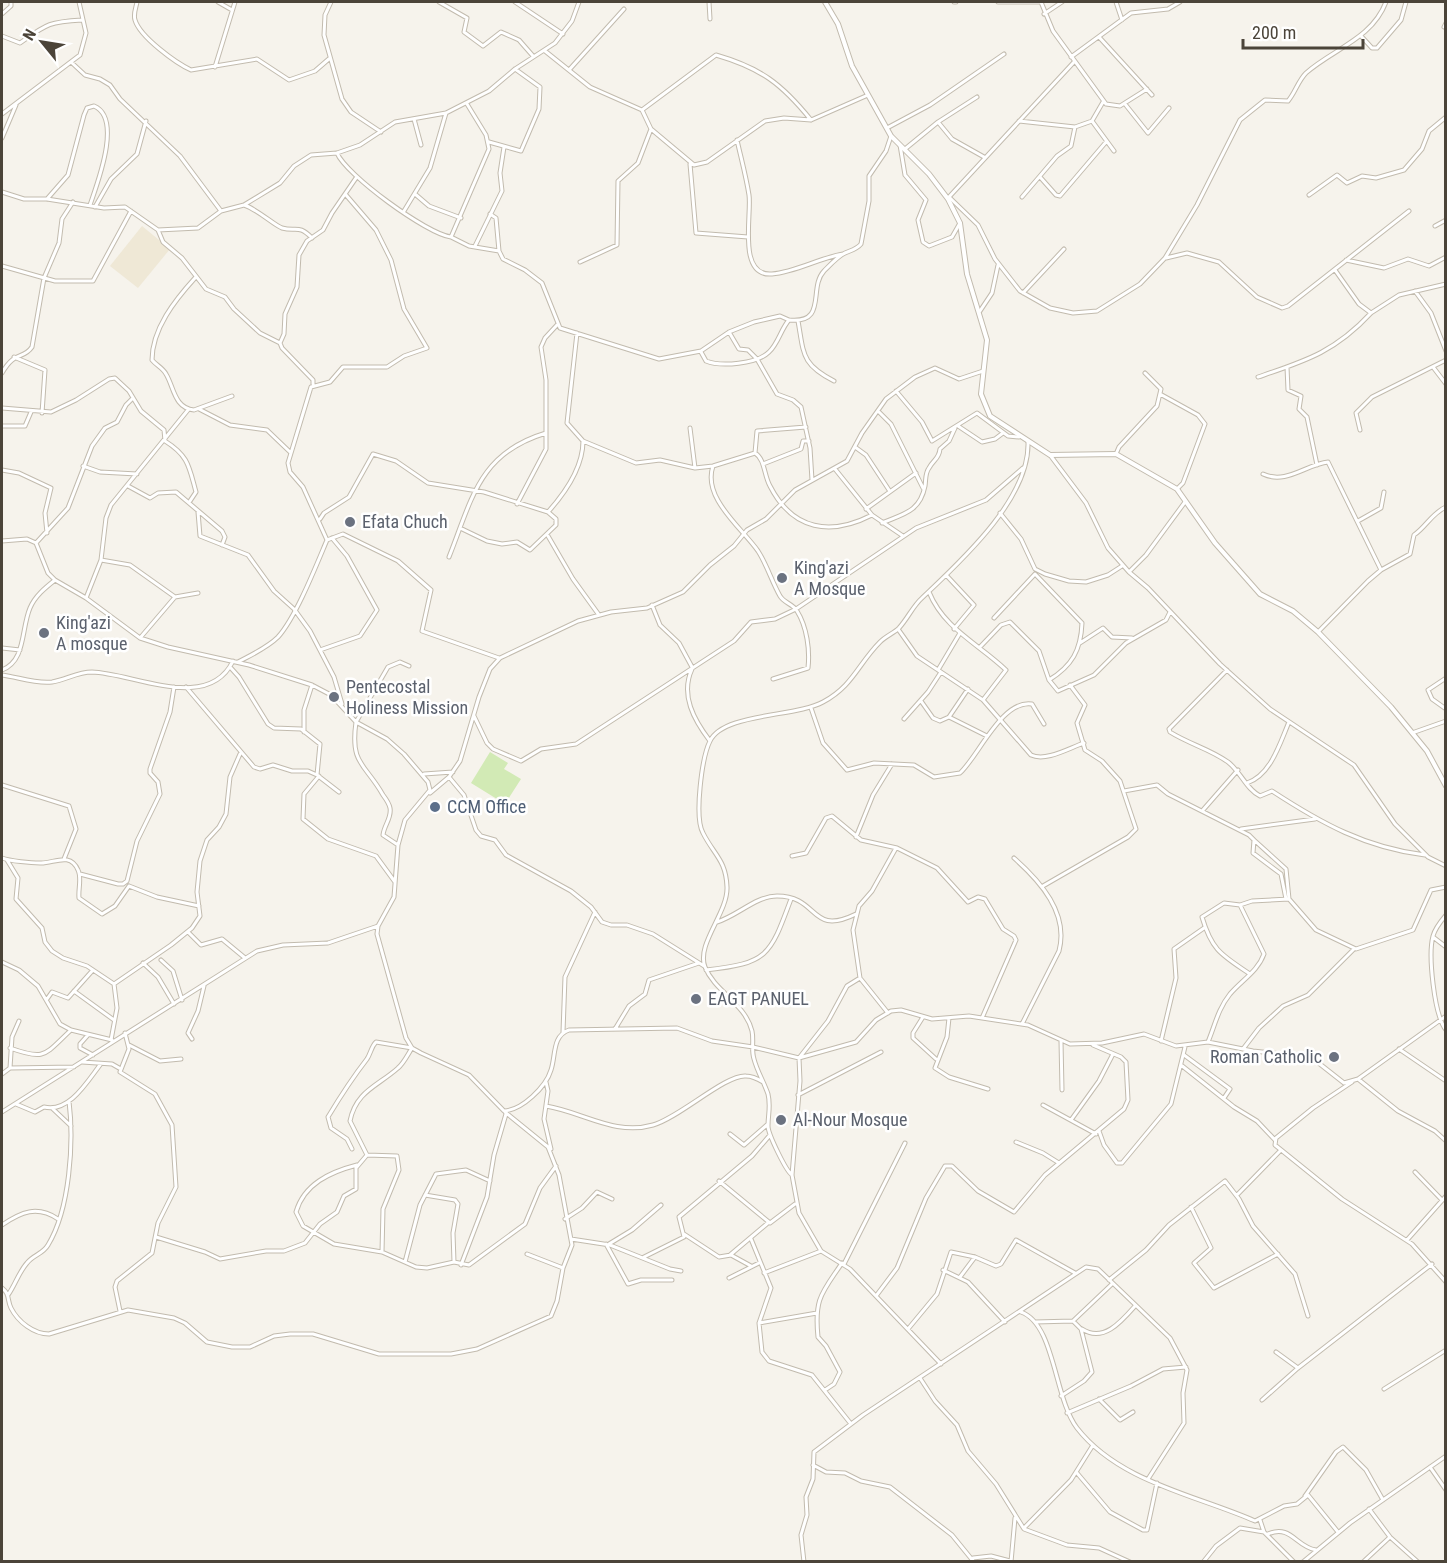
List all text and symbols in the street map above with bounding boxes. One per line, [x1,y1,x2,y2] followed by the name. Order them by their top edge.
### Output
[12,12,72,72] north arrow
[1243,12,1363,50] scale bar
[1252,22,1296,43] text: 200 m
[19,26,40,44] text: N
[362,511,448,532] place label: Efata Chuch
[343,515,357,529] marker: Efata Chuch
[794,557,866,599] place label: King'azi A Mosque
[775,571,789,585] marker: King'azi A Mosque
[56,612,127,654] place label: King'azi A mosque
[37,626,51,640] marker: King'azi A mosque
[346,676,468,718] place label: Pentecostal Holiness Mission
[327,690,341,704] marker: Pentecostal Holiness Mission
[447,796,526,817] place label: CCM Office
[428,800,442,814] marker: CCM Office
[708,988,809,1009] place label: EAGT PANUEL
[689,992,703,1006] marker: EAGT PANUEL
[1210,1046,1322,1067] place label: Roman Catholic
[1327,1050,1341,1064] marker: Roman Catholic
[793,1109,907,1130] place label: Al-Nour Mosque
[774,1113,788,1127] marker: Al-Nour Mosque

